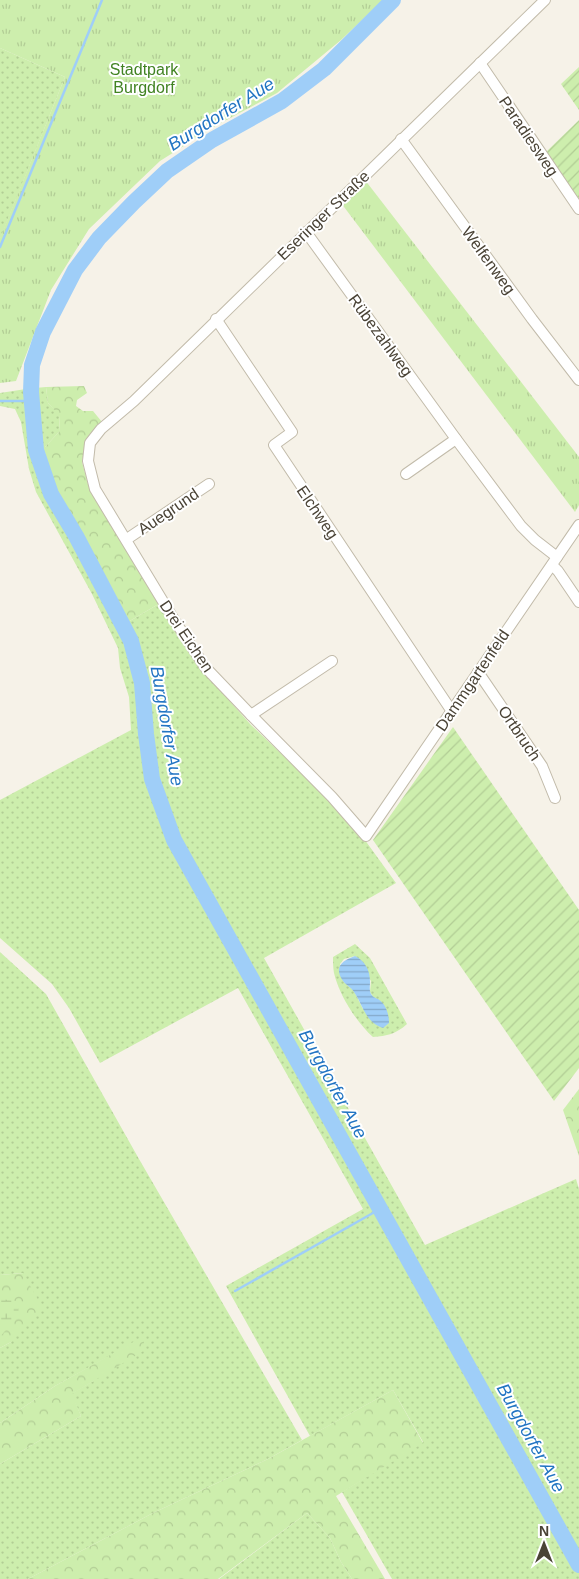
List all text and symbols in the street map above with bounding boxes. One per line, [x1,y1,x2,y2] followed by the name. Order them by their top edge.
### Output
[110,61,179,96] park label: Stadtpark Burgdorf
[164,73,278,155] water label: Burgdorfer Aue
[496,93,561,179] street label: Paradiesweg
[274,167,373,263] street label: Eseringer Straße
[459,223,519,297] street label: Welfenweg
[345,291,416,380] street label: Rübezahlweg
[294,482,342,542] street label: Elchweg
[135,485,202,538] street label: Auegrund
[156,597,217,675] street label: Drei Eichen
[432,626,513,734] street label: Dammgartenfeld
[147,664,187,788] water label: Burgdorfer Aue
[495,703,544,764] street label: Ortbruch
[295,1026,371,1142] water label: Burgdorfer Aue
[493,1380,569,1496] water label: Burgdorfer Aue
[519,1519,569,1569] north arrow
[539,1523,549,1539] text: N

